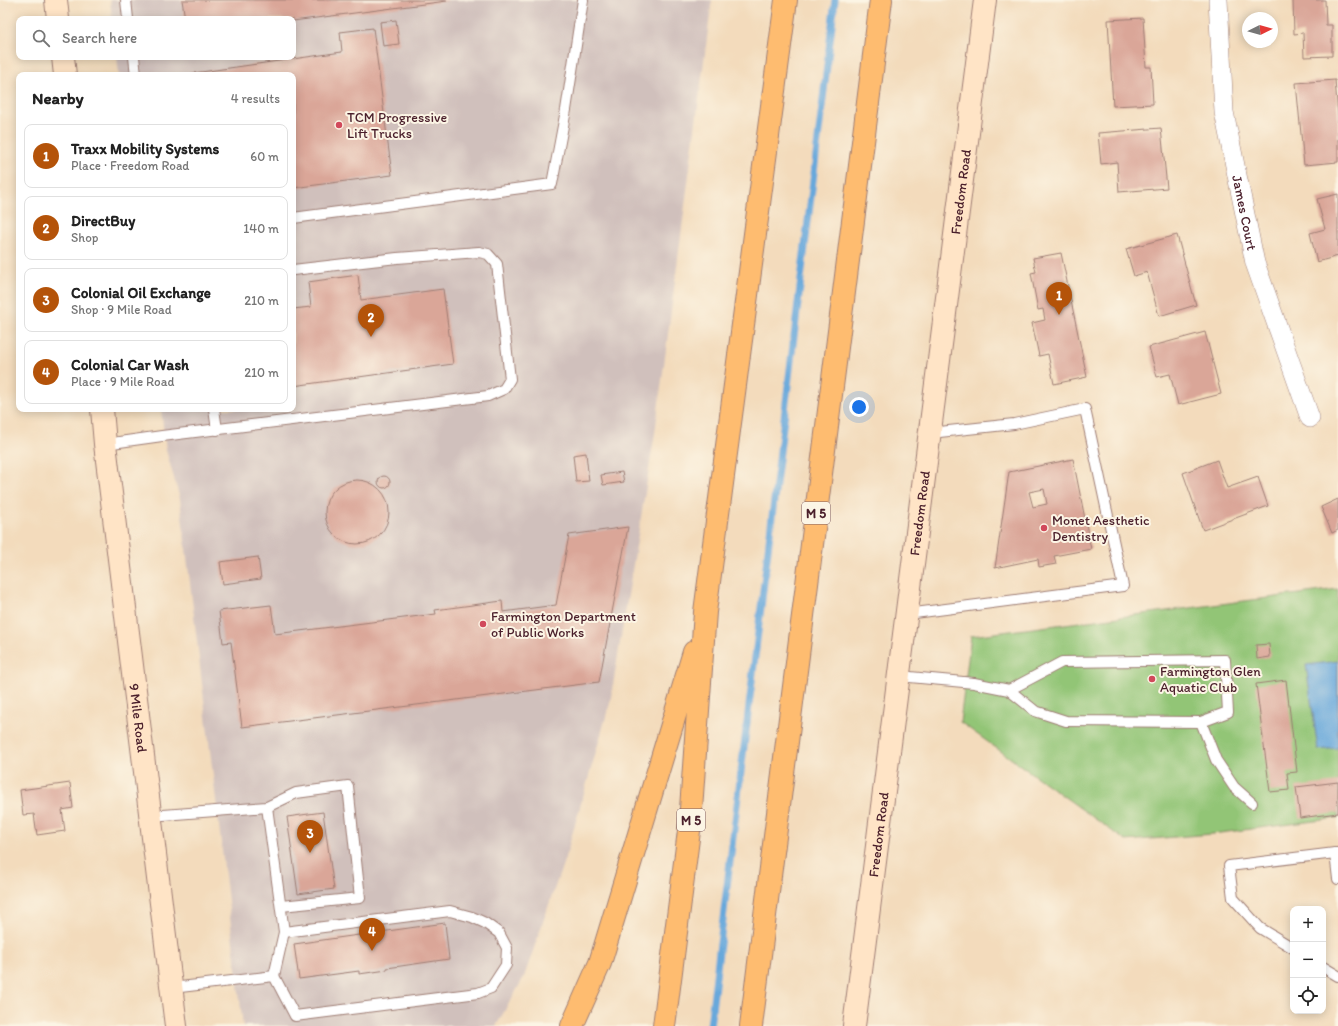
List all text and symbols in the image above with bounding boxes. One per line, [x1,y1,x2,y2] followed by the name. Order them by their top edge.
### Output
[1242,12,1278,48] north arrow
[16,16,296,60] search box
[30,27,52,49] icon: search
[62,29,137,47] text: Search here
[32,88,84,108] text: Nearby
[231,91,280,106] text: 4 results
[347,109,447,142] place label: TCM Progressive Lift Trucks
[334,120,344,130] marker: TCM Progressive Lift Trucks
[71,140,219,158] text: Traxx Mobility Systems
[947,148,974,235] street label: Freedom Road
[43,149,49,164] text: 1
[250,149,279,164] text: 60 m
[71,158,189,173] text: Place · Freedom Road
[1229,174,1261,252] street label: James Court
[71,212,135,230] text: DirectBuy
[43,221,49,236] text: 2
[243,221,279,236] text: 140 m
[71,230,98,245] text: Shop
[1046,282,1072,315] pin: 1
[71,284,211,302] text: Colonial Oil Exchange
[42,293,50,308] text: 3
[244,293,279,308] text: 210 m
[71,302,172,317] text: Shop · 9 Mile Road
[358,304,384,337] pin: 2
[71,356,189,374] text: Colonial Car Wash
[42,365,50,380] text: 4
[244,365,279,380] text: 210 m
[71,374,174,389] text: Place · 9 Mile Road
[849,397,869,417] your location
[906,469,933,557] street label: Freedom Road
[802,502,830,524] road number: M 5
[1052,512,1150,545] place label: Monet Aesthetic Dentistry
[1039,523,1049,533] marker: Monet Aesthetic Dentistry
[491,608,636,641] place label: Farmington Department of Public Works
[478,619,488,629] marker: Farmington Department of Public Works
[1160,663,1261,696] place label: Farmington Glen Aquatic Club
[1147,674,1157,684] marker: Farmington Glen Aquatic Club
[126,682,151,754] street label: 9 Mile Road
[865,791,892,878] street label: Freedom Road
[677,809,705,831] road number: M 5
[297,820,323,853] pin: 3
[1290,906,1326,1014] map controls
[1290,906,1326,942] button: +
[359,918,385,951] pin: 4
[1290,942,1326,978] button: −
[1290,978,1326,1014] button: locate

